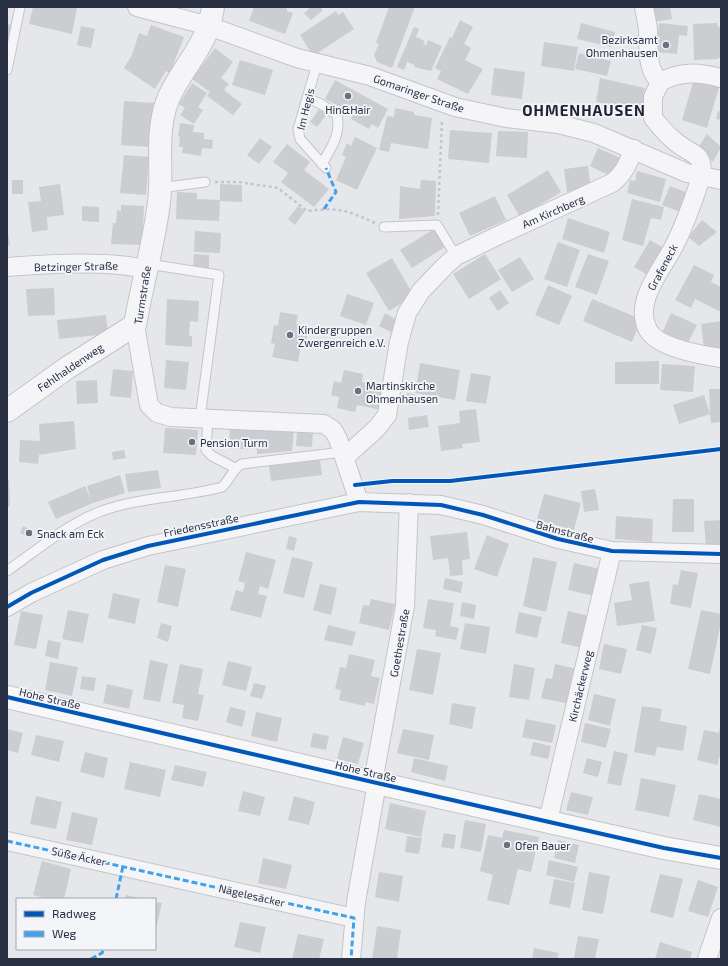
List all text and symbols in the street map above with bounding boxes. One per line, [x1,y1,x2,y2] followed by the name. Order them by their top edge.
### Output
[586,33,658,59] place label: Bezirksamt Ohmenhausen
[661,40,671,50] marker: Bezirksamt Ohmenhausen
[372,71,466,115] street label: Gomaringer Straße
[294,86,317,131] street label: Im Hegis
[343,91,353,101] marker: Hin&Hair
[522,101,646,119] district label: OHMENHAUSEN
[325,103,371,116] place label: Hin&Hair
[520,191,586,231] street label: Am Kirchberg
[644,241,680,292] street label: Grafeneck
[34,259,118,273] street label: Betzinger Straße
[131,265,153,325] street label: Turmstraße
[298,323,386,349] place label: Kindergruppen Zwergenreich e.V.
[285,330,295,340] marker: Kindergruppen Zwergenreich e.V.
[35,340,105,394] street label: Fehlhaldenweg
[366,379,438,405] place label: Martinskirche Ohmenhausen
[353,386,363,396] marker: Martinskirche Ohmenhausen
[200,436,268,449] place label: Pension Turm
[187,437,197,447] marker: Pension Turm
[162,511,240,539] street label: Friedensstraße
[535,517,595,545] street label: Bahnstraße
[37,527,105,540] place label: Snack am Eck
[24,528,34,538] marker: Snack am Eck
[387,608,411,678] street label: Goethestraße
[565,649,595,723] street label: Kirchäckerweg
[18,685,82,711] street label: Hohe Straße
[334,758,398,784] street label: Hohe Straße
[515,839,571,852] place label: Ofen Bauer
[502,840,512,850] marker: Ofen Bauer
[50,844,108,868] street label: Süße Äcker
[218,881,287,909] street label: Nägelesäcker
[16,898,156,950] legend
[52,906,96,920] text: Radweg
[52,926,77,940] text: Weg

